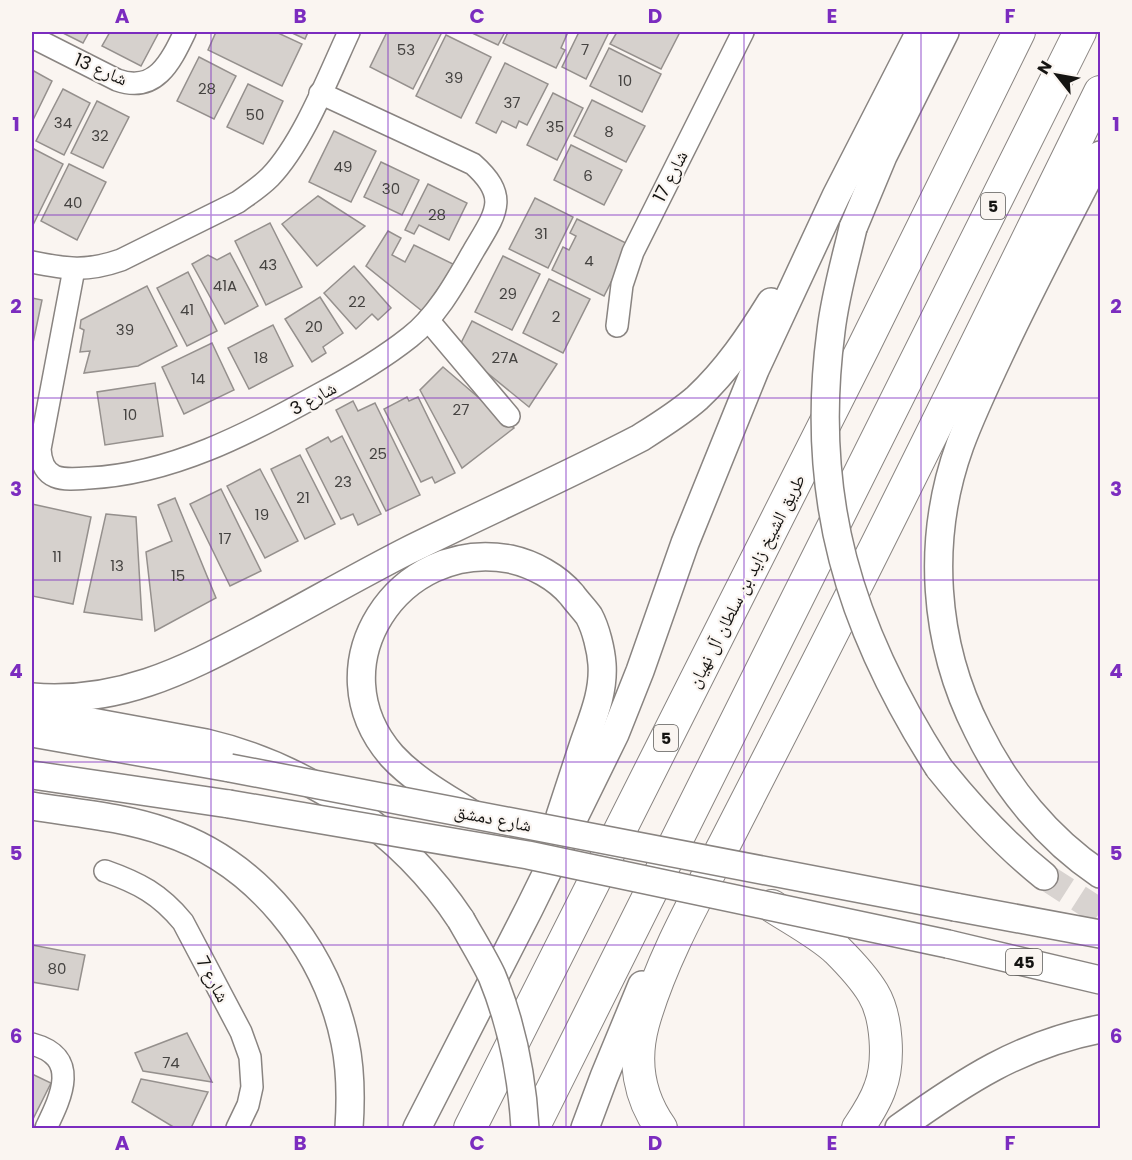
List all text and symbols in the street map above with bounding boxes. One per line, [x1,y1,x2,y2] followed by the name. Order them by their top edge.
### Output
[115,2,130,30] text: A
[293,2,307,30] text: B
[469,2,485,30] text: C
[648,2,662,30] text: D
[827,2,837,30] text: E
[1005,2,1016,30] text: F
[397,39,415,60] house number: 53
[581,39,589,60] house number: 7
[1027,45,1087,105] north arrow
[71,47,131,91] street label: شارع 13
[1032,56,1058,79] text: N
[445,67,463,88] house number: 39
[618,70,632,91] house number: 10
[198,78,216,99] house number: 28
[503,92,521,113] house number: 37
[246,104,264,125] house number: 50
[12,110,20,138] text: 1
[1112,110,1120,138] text: 1
[54,112,72,133] house number: 34
[546,116,564,137] house number: 35
[604,121,614,142] house number: 8
[91,125,109,146] house number: 32
[646,146,694,206] street label: شارع 17
[334,156,352,177] house number: 49
[583,165,593,186] house number: 6
[382,178,400,199] house number: 30
[64,192,82,213] house number: 40
[981,193,1005,219] road number: 5
[428,204,446,225] house number: 28
[534,223,548,244] house number: 31
[584,250,594,271] house number: 4
[259,254,277,275] house number: 43
[213,275,237,296] house number: 41A
[499,283,517,304] house number: 29
[348,291,366,312] house number: 22
[10,292,22,320] text: 2
[1110,292,1122,320] text: 2
[180,299,194,320] house number: 41
[552,306,560,327] house number: 2
[305,316,323,337] house number: 20
[116,319,134,340] house number: 39
[254,347,268,368] house number: 18
[492,347,518,368] house number: 27A
[191,368,205,389] house number: 14
[285,375,341,421] street label: شارع 3
[453,399,469,420] house number: 27
[123,404,137,425] house number: 10
[369,443,387,464] house number: 25
[681,470,811,692] street label: طريق الشيخ زايد بن سلطان آل نهيان
[334,471,352,492] house number: 23
[10,475,22,503] text: 3
[1110,475,1122,503] text: 3
[296,487,310,508] house number: 21
[255,504,269,525] house number: 19
[219,528,232,549] house number: 17
[52,546,62,567] house number: 11
[110,555,124,576] house number: 13
[171,565,185,586] house number: 15
[9,657,23,685] text: 4
[1109,657,1123,685] text: 4
[654,725,678,751] road number: 5
[452,798,534,838] street label: شارع دمشق
[10,839,23,867] text: 5
[1110,839,1123,867] text: 5
[1006,949,1042,975] road number: 45
[190,952,236,1006] street label: شارع 7
[48,958,66,979] house number: 80
[10,1022,22,1050] text: 6
[1110,1022,1122,1050] text: 6
[162,1052,180,1073] house number: 74
[115,1129,130,1157] text: A
[293,1129,307,1157] text: B
[469,1129,485,1157] text: C
[648,1129,662,1157] text: D
[827,1129,837,1157] text: E
[1005,1129,1016,1157] text: F

